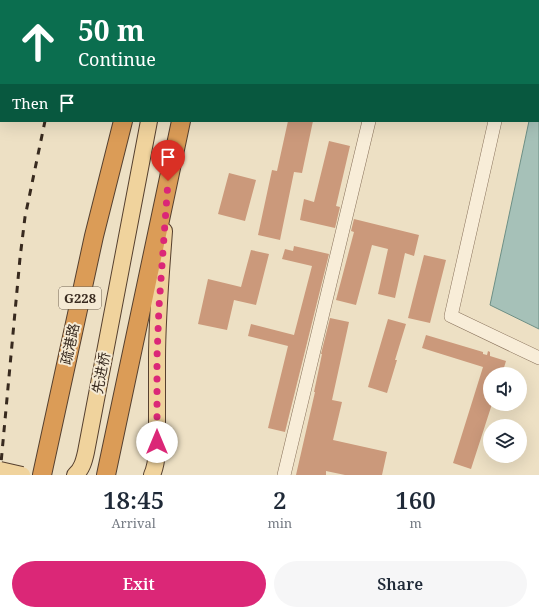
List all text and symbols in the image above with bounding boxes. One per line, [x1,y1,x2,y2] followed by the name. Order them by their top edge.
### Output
[78,11,145,49] text: 50 m
[12,16,64,68] icon: ahead
[78,47,156,71] text: Continue
[56,92,78,114] icon: arrive
[12,93,48,113] text: Then
[151,140,185,181] pin
[157,146,179,168] icon: arrive
[59,287,101,309] road number: G228
[56,321,83,366] street label: 疏港路
[87,350,114,395] street label: 先进桥
[483,367,527,463] map controls
[483,367,527,411] button: sound
[483,419,527,463] button: layers
[136,421,178,463] position arrow
[103,483,164,516] text: 18:45
[273,483,287,516] text: 2
[395,483,436,516] text: 160
[111,514,156,532] text: Arrival
[267,514,292,532] text: min
[409,514,422,532] text: m
[12,561,266,607] button: Exit
[274,561,527,607] button: Share

